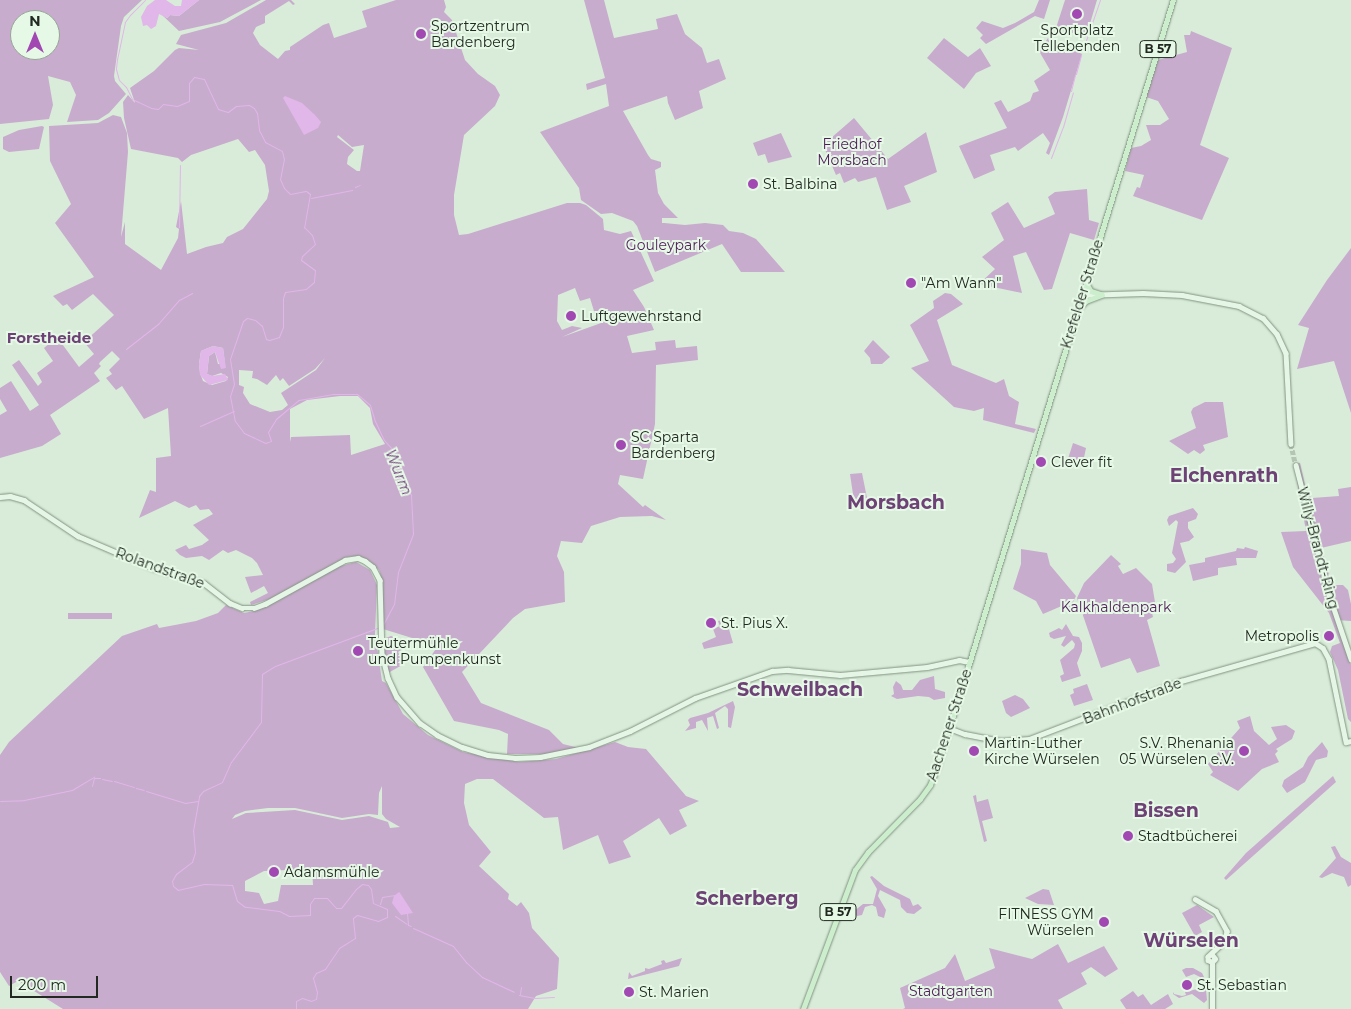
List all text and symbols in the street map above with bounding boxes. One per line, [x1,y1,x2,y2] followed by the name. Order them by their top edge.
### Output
[1071,8,1083,20] marker: Sportplatz Tellebenden
[10,10,60,60] north arrow
[29,12,41,30] text: N
[431,18,530,50] place label: Sportzentrum Bardenberg
[1034,22,1120,54] place label: Sportplatz Tellebenden
[415,28,427,40] marker: Sportzentrum Bardenberg
[1139,40,1177,59] road number: B 57
[817,136,887,168] park label: Friedhof Morsbach
[763,176,838,192] place label: St. Balbina
[747,178,759,190] marker: St. Balbina
[626,237,706,253] park label: Gouleypark
[1057,237,1107,351] street label: Krefelder Straße
[921,275,1001,291] place label: "Am Wann"
[905,277,917,289] marker: "Am Wann"
[581,308,702,324] place label: Luftgewehrstand
[565,310,577,322] marker: Luftgewehrstand
[7,329,91,347] district label: Forstheide
[631,429,716,462] place label: SC Sparta Bardenberg
[615,439,627,451] marker: SC Sparta Bardenberg
[382,446,416,498] water label: Wurm
[1051,454,1112,470] place label: Clever fit
[1035,456,1047,468] marker: Clever fit
[1170,465,1278,487] district label: Elchenrath
[1294,485,1342,611] street label: Willy-Brandt-Ring
[847,492,945,514] district label: Morsbach
[113,544,207,592] street label: Rolandstraße
[1061,599,1171,615] park label: Kalkhaldenpark
[721,615,788,631] place label: St. Pius X.
[705,617,717,629] marker: St. Pius X.
[1245,628,1319,644] place label: Metropolis
[1323,630,1335,642] marker: Metropolis
[368,635,501,668] place label: Teutermühle und Pumpenkunst
[352,645,364,657] marker: Teutermühle und Pumpenkunst
[923,667,975,783] street label: Aachener Straße
[1080,674,1184,728] street label: Bahnhofstraße
[737,679,863,701] district label: Schweilbach
[984,735,1100,768] place label: Martin-Luther Kirche Würselen
[1119,735,1234,768] place label: S.V. Rhenania 05 Würselen e.V.
[968,745,980,757] marker: Martin-Luther Kirche Würselen
[1238,745,1250,757] marker: S.V. Rhenania 05 Würselen e.V.
[1133,800,1199,822] district label: Bissen
[1138,828,1238,844] place label: Stadtbücherei
[1122,830,1134,842] marker: Stadtbücherei
[284,864,379,880] place label: Adamsmühle
[268,866,280,878] marker: Adamsmühle
[695,888,799,910] district label: Scherberg
[819,902,857,922] road number: B 57
[998,906,1094,939] place label: FITNESS GYM Würselen
[1098,916,1110,928] marker: FITNESS GYM Würselen
[1143,930,1239,952] district label: Würselen
[12,966,100,998] scale bar
[18,975,66,994] text: 200 m
[1197,977,1287,993] place label: St. Sebastian
[1181,979,1193,991] marker: St. Sebastian
[909,983,993,999] park label: Stadtgarten
[639,984,709,1000] place label: St. Marien
[623,986,635,998] marker: St. Marien

